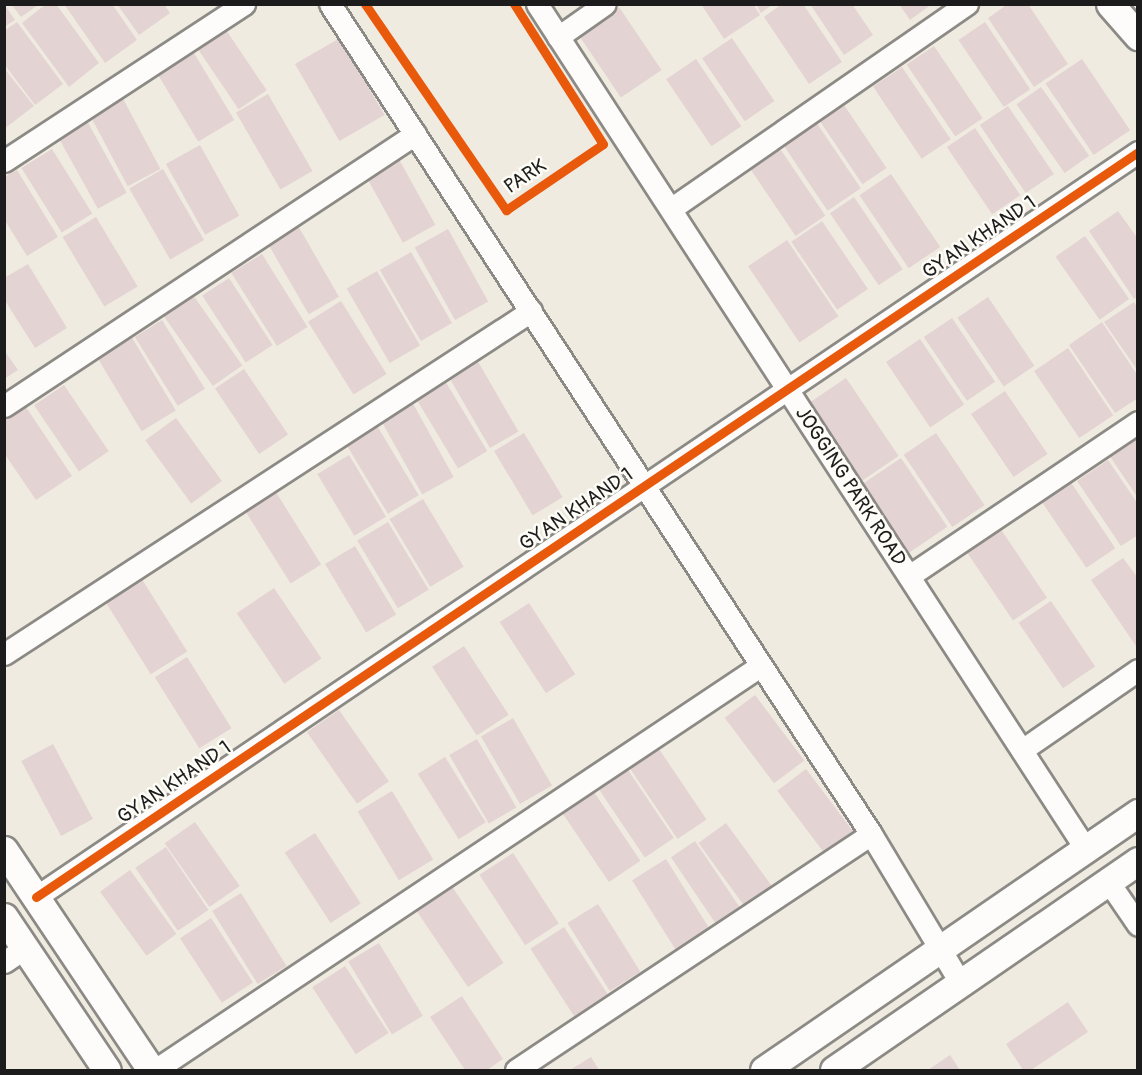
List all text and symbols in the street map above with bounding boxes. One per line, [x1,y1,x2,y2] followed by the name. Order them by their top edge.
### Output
[499,153,551,199] street label: PARK
[918,190,1040,284] street label: GYAN KHAND 1
[791,402,911,570] street label: JOGGING PARK ROAD
[515,462,637,556] street label: GYAN KHAND 1
[113,735,235,829] street label: GYAN KHAND 1

